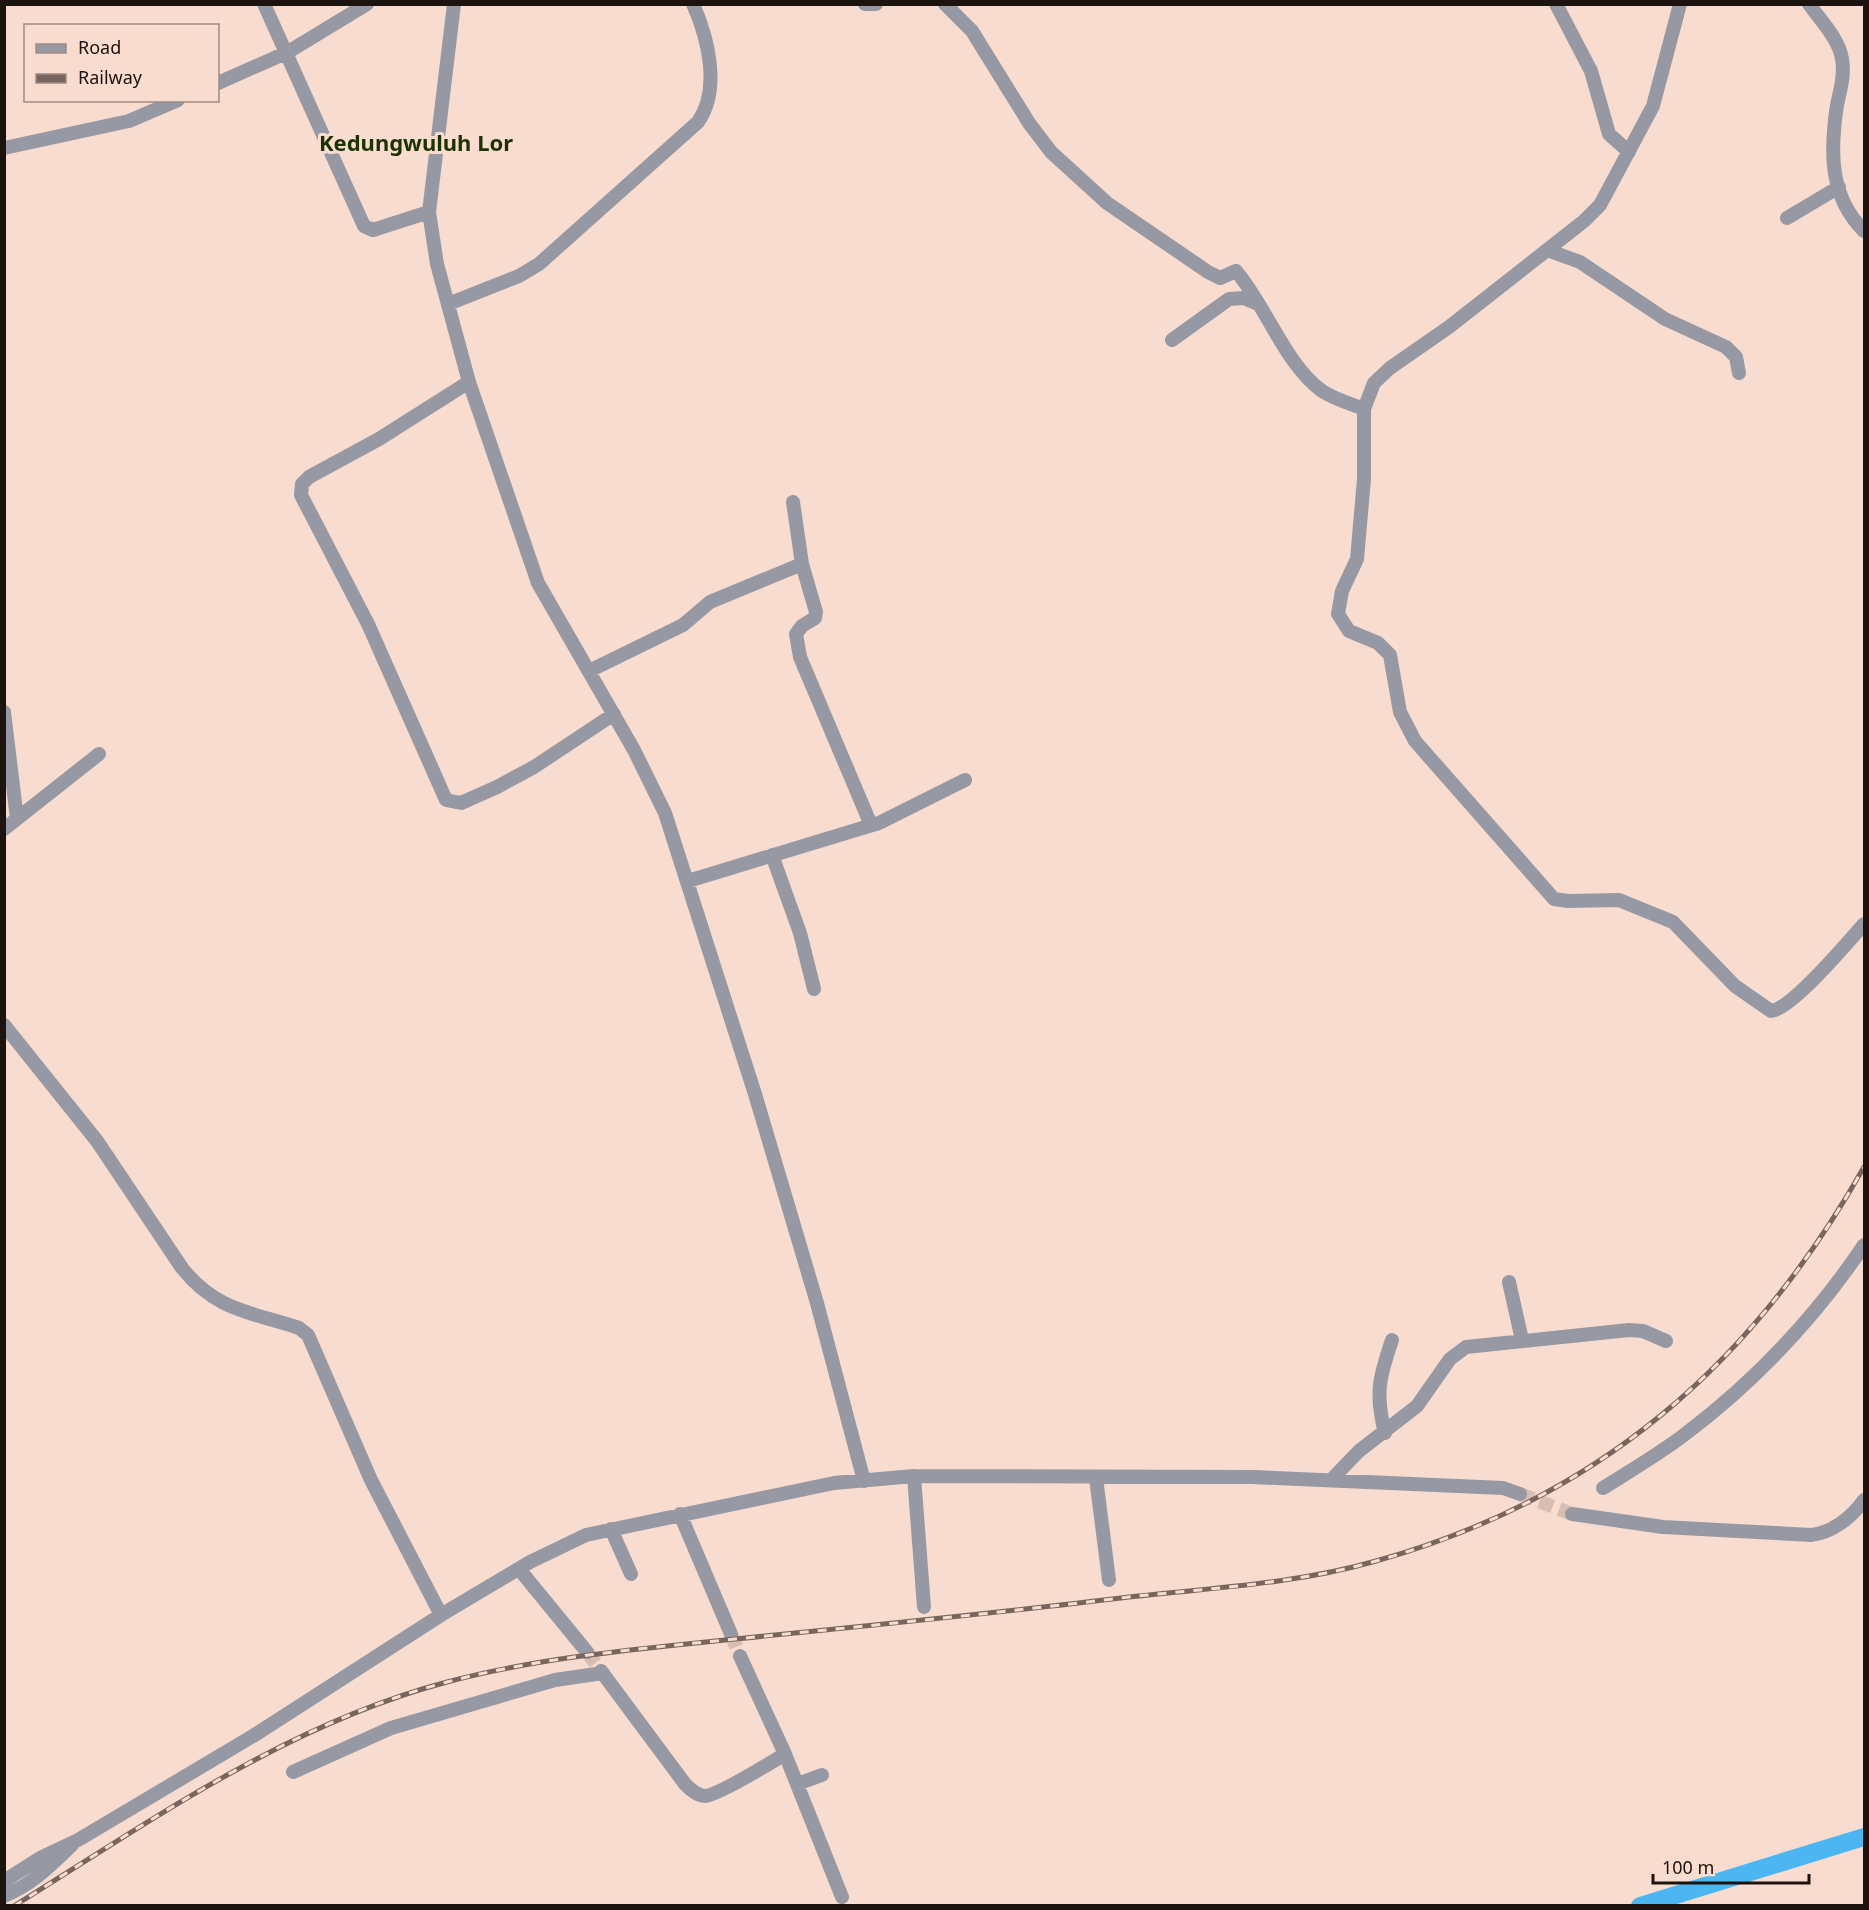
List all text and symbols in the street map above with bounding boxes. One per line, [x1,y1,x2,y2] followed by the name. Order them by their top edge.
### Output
[24,24,219,102] legend
[78,35,121,59] text: Road
[78,65,143,89] text: Railway
[319,127,513,157] district label: Kedungwuluh Lor
[1653,1847,1809,1885] scale bar
[1662,1855,1714,1879] text: 100 m

